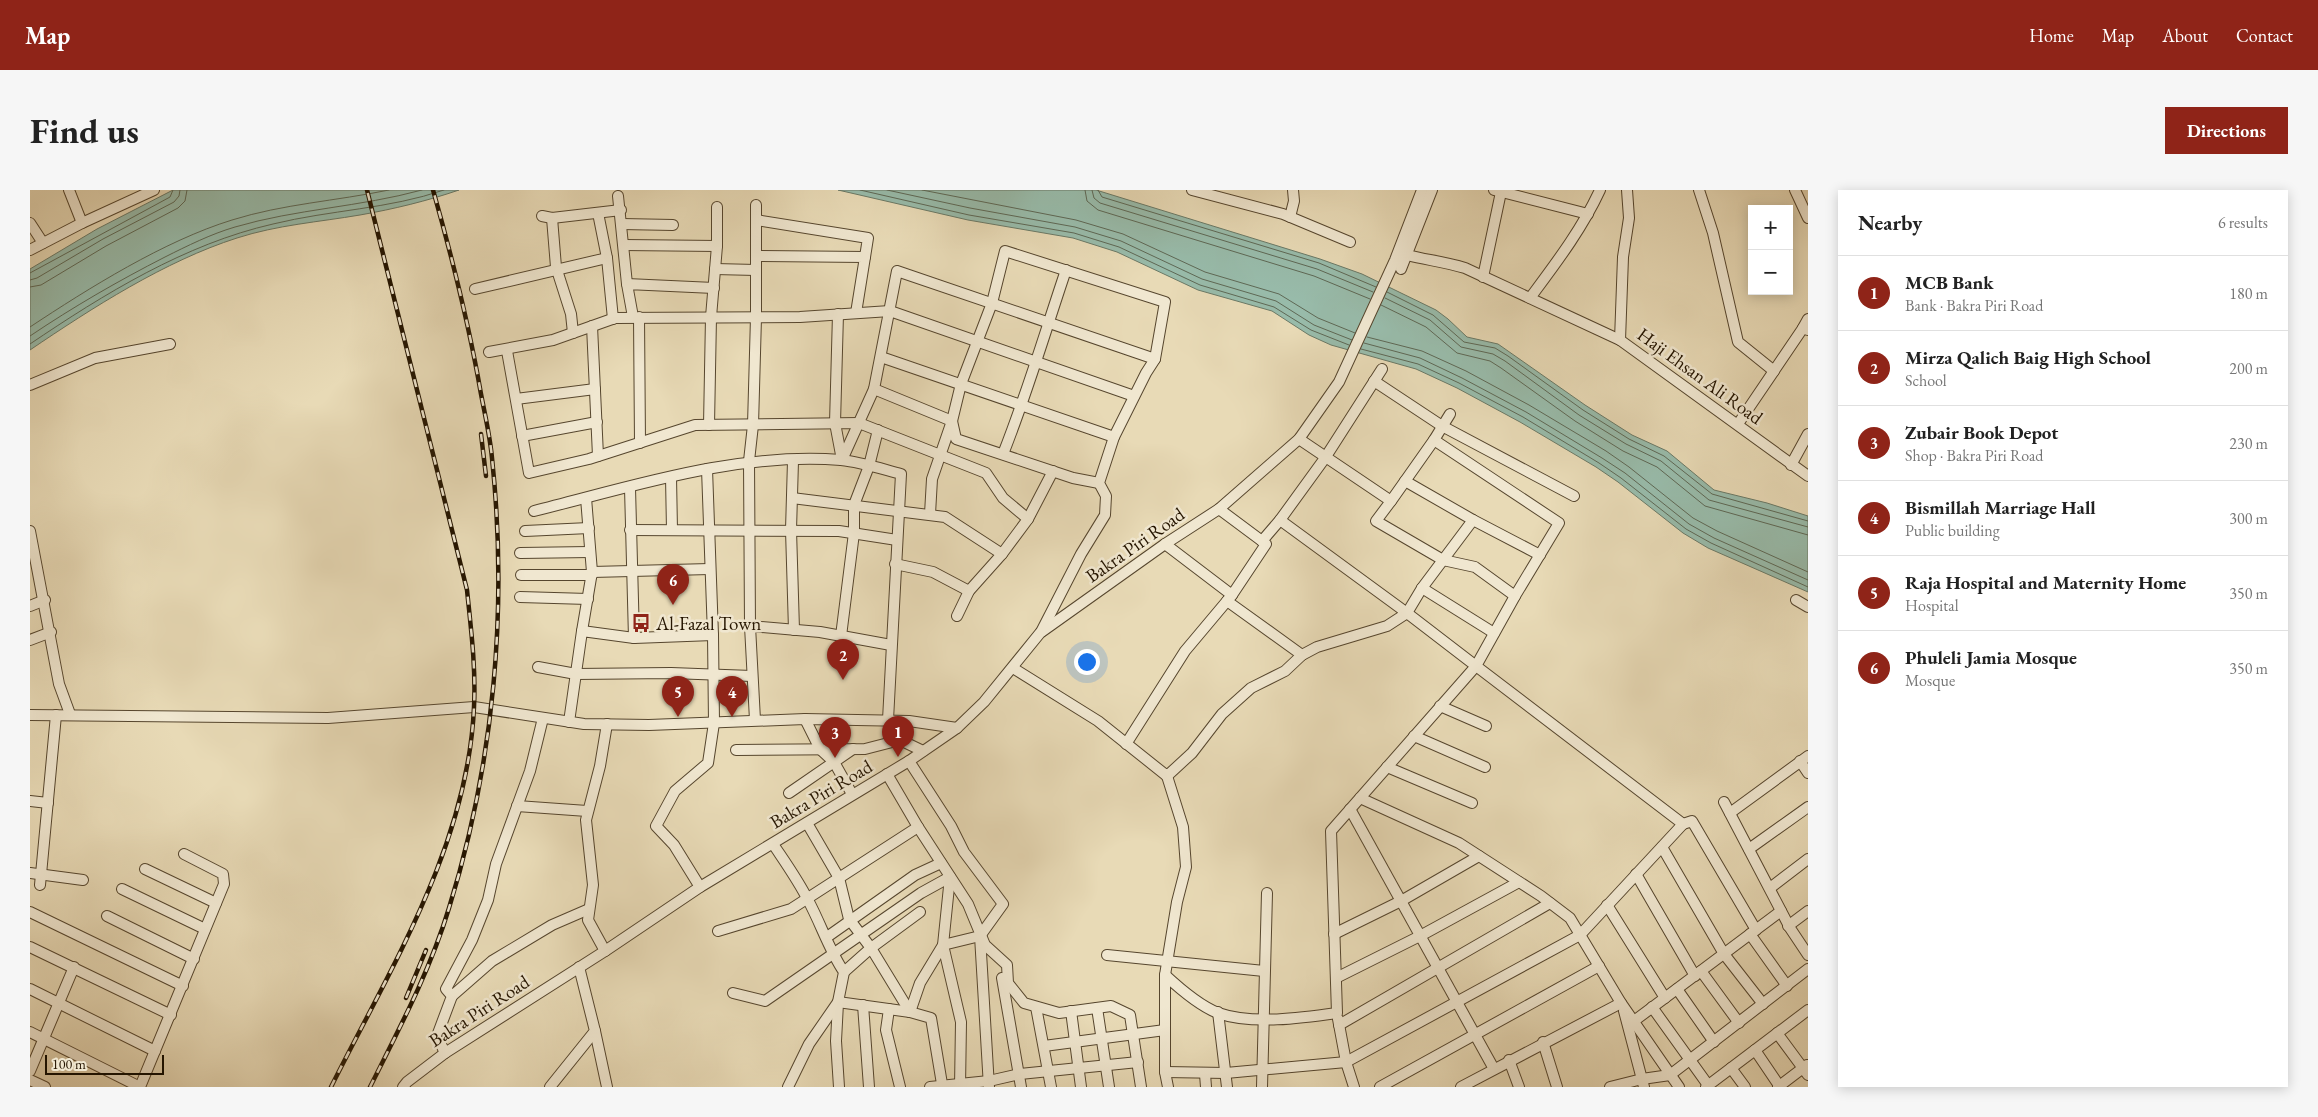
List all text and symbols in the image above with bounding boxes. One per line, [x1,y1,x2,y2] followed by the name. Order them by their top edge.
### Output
[25,20,70,51] text: Map
[2029,24,2074,47] text: Home
[2102,24,2134,47] text: Map
[2162,24,2208,47] text: About
[2236,24,2293,47] text: Contact
[2165,107,2288,154] button: Directions
[30,108,139,153] text: Find us
[1748,205,1793,295] map controls
[1748,205,1793,250] button: +
[1858,209,1922,236] text: Nearby
[2218,212,2268,233] text: 6 results
[1748,250,1793,295] button: −
[1905,270,1994,295] text: MCB Bank
[1870,283,1878,304] text: 1
[2229,283,2268,304] text: 180 m
[1905,295,2043,316] text: Bank · Bakra Piri Road
[1632,322,1768,430] street label: Haji Ehsan Ali Road
[1905,345,2151,370] text: Mirza Qalich Baig High School
[1870,358,1878,379] text: 2
[2229,358,2268,379] text: 200 m
[1905,370,1947,391] text: School
[1905,420,2058,445] text: Zubair Book Depot
[1870,433,1878,454] text: 3
[2229,433,2268,454] text: 230 m
[1905,445,2043,466] text: Shop · Bakra Piri Road
[1905,495,2096,520] text: Bismillah Marriage Hall
[1081,502,1190,588] street label: Bakra Piri Road
[1870,508,1878,529] text: 4
[2229,508,2268,529] text: 300 m
[1905,520,2000,541] text: Public building
[657,564,689,605] pin: 6
[1905,570,2186,595] text: Raja Hospital and Maternity Home
[1870,583,1878,604] text: 5
[2229,583,2268,604] text: 350 m
[1905,595,1959,616] text: Hospital
[655,611,761,636] place label: Al-Fazal Town
[630,612,652,634] bus stop icon: Al-Fazal Town
[827,639,859,680] pin: 2
[1905,645,2077,670] text: Phuleli Jamia Mosque
[1074,649,1100,675] your location
[1870,658,1878,679] text: 6
[2229,658,2268,679] text: 350 m
[1905,670,1955,691] text: Mosque
[662,676,694,717] pin: 5
[716,676,748,717] pin: 4
[882,716,914,757] pin: 1
[819,717,851,758] pin: 3
[765,753,877,834] street label: Bakra Piri Road
[424,969,534,1053] street label: Bakra Piri Road
[45,1052,164,1075] scale bar
[52,1055,86,1073] text: 100 m

